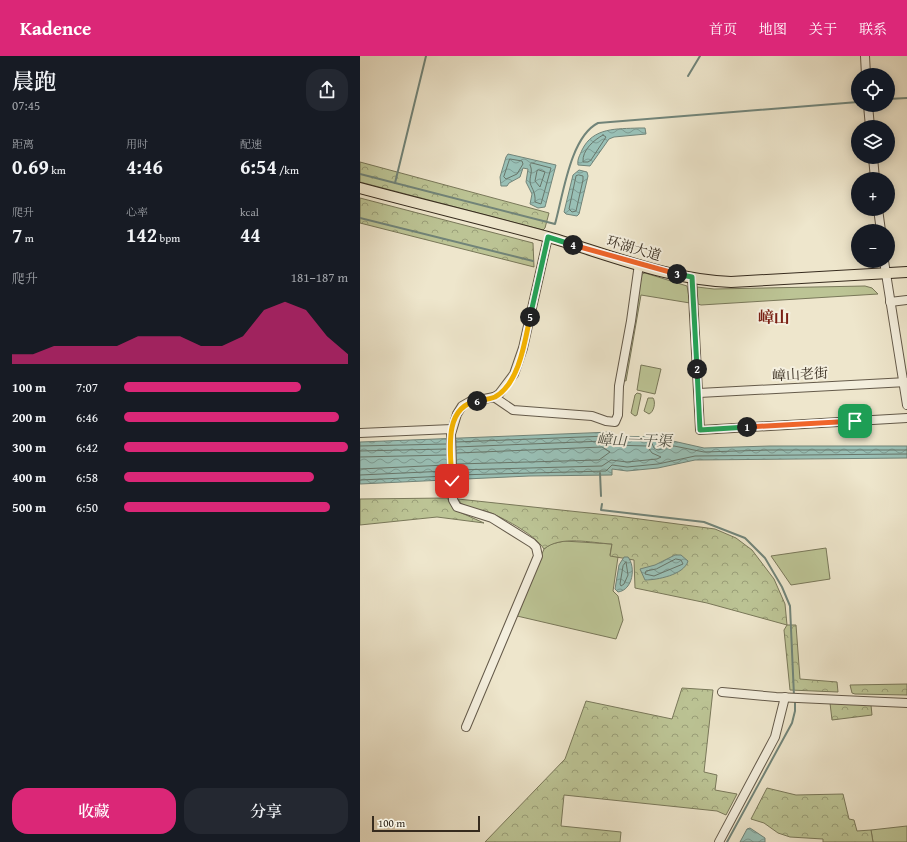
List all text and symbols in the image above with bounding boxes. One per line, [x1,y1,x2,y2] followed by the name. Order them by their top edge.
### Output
[20,14,91,42] text: Kadence
[709,19,737,39] text: 首页
[759,19,787,39] text: 地图
[809,19,837,39] text: 关于
[859,19,887,39] text: 联系
[12,65,56,97] text: 晨跑
[851,68,895,268] map controls
[851,68,895,112] button: locate
[306,69,348,111] button: share
[12,96,40,115] text: 07:45
[851,120,895,164] button: layers
[12,136,34,152] text: 距离
[126,136,148,152] text: 用时
[240,136,262,152] text: 配速
[12,152,49,181] text: 0.69
[126,152,163,181] text: 4:46
[240,152,277,181] text: 6:54
[49,162,66,178] text: km
[277,162,299,178] text: /km
[851,172,895,216] button: +
[12,204,34,220] text: 爬升
[126,204,148,220] text: 心率
[240,204,259,220] text: kcal
[12,220,22,249] text: 7
[126,220,157,249] text: 142
[240,220,261,249] text: 44
[851,224,895,268] button: −
[22,230,34,246] text: m
[157,230,180,246] text: bpm
[604,231,664,265] street label: 环湖大道
[563,235,583,255] pin: 4
[570,237,576,253] text: 4
[667,264,687,284] pin: 3
[674,266,680,282] text: 3
[291,268,348,287] text: 181–187 m
[12,269,38,288] text: 爬升
[758,305,790,329] district label: 嶂山
[520,307,540,327] pin: 5
[527,309,533,325] text: 5
[687,359,707,379] pin: 2
[694,361,700,377] text: 2
[772,363,828,385] street label: 嶂山老街
[12,378,46,397] text: 100 m
[76,378,98,397] text: 7:07
[467,391,487,411] pin: 6
[474,393,480,409] text: 6
[838,404,872,438] pin
[12,408,46,427] text: 200 m
[76,408,98,427] text: 6:46
[844,410,866,432] icon: arrive
[737,417,757,437] pin: 1
[744,419,750,435] text: 1
[596,429,674,451] water label: 嶂山一干渠
[12,438,46,457] text: 300 m
[76,438,98,457] text: 6:42
[435,464,469,498] pin
[12,468,46,487] text: 400 m
[76,468,98,487] text: 6:58
[441,470,463,492] icon: check
[12,498,46,517] text: 500 m
[76,498,98,517] text: 6:50
[12,788,176,834] button: 收藏
[184,788,348,834] button: 分享
[372,814,480,833] scale bar
[378,815,405,831] text: 100 m

